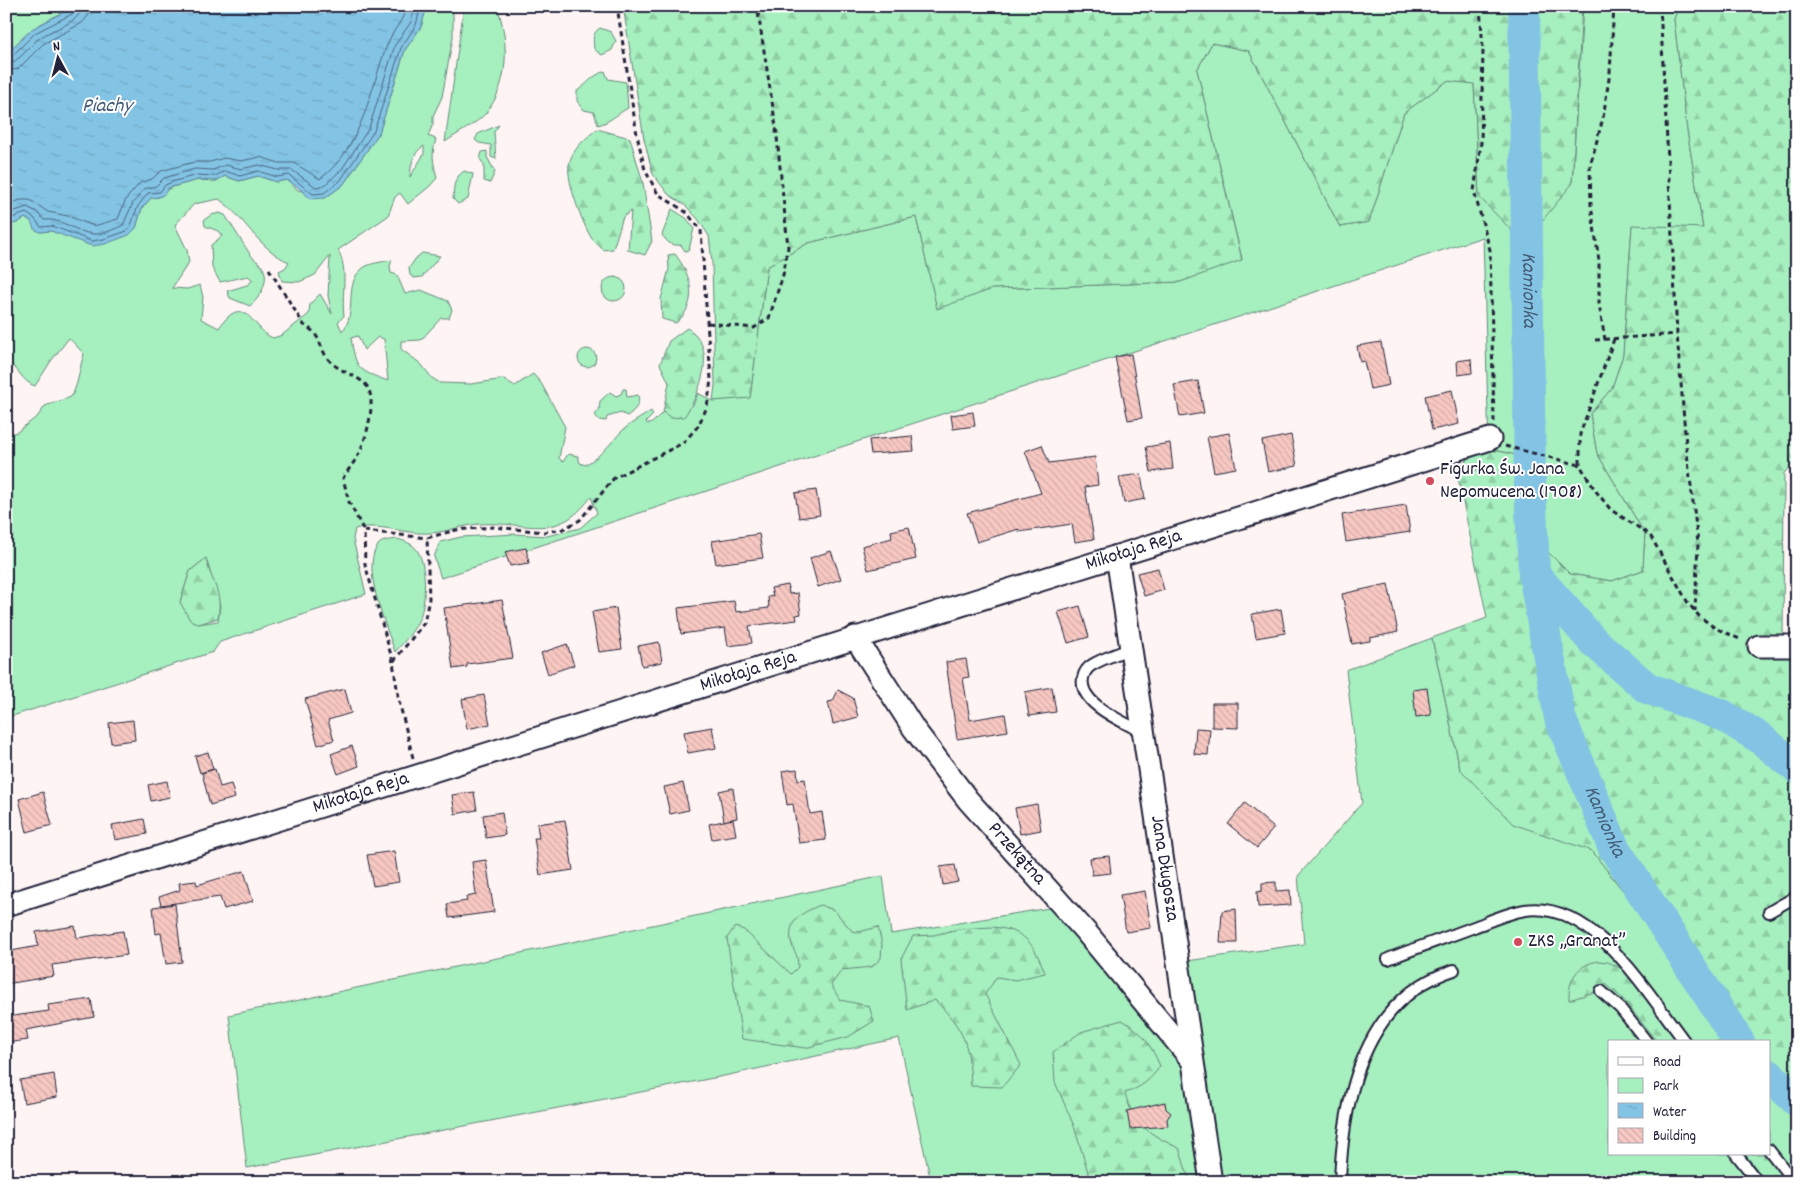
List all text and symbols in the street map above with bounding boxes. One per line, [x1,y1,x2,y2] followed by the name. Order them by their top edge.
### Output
[32,32,82,82] north arrow
[52,37,61,57] text: N
[82,92,134,122] water label: Piachy
[1512,252,1543,329] water label: Kamionka
[1440,456,1582,507] place label: Figurka Św. Jana Nepomucena (1908)
[1424,475,1436,487] marker: Figurka Św. Jana Nepomucena (1908)
[1082,522,1186,579] street label: Mikołaja Reja
[697,643,800,700] street label: Mikołaja Reja
[309,765,413,822] street label: Mikołaja Reja
[1575,781,1632,865] water label: Kamionka
[1142,814,1186,924] street label: Jana Długosza
[981,816,1053,892] street label: Przekątna
[1528,928,1626,956] place label: ZKS „Granat”
[1512,936,1524,948] marker: ZKS „Granat”
[1608,1040,1770,1156] legend
[1653,1052,1681,1074] text: Road
[1653,1076,1679,1098] text: Park
[1653,1102,1687,1124] text: Water
[1653,1126,1696,1148] text: Building

